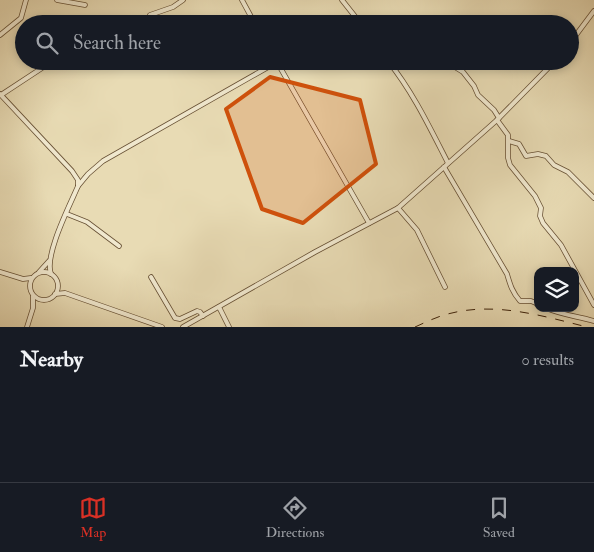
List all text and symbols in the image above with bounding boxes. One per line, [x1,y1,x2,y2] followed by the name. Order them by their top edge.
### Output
[15,15,579,70] search box
[33,29,61,57] icon: search
[73,31,161,55] text: Search here
[534,267,579,312] map controls
[534,267,579,312] button: layers
[20,346,83,373] text: Nearby
[521,350,574,370] text: 0 results
[79,494,107,541] tab: Map
[266,494,324,541] tab: Directions
[483,494,515,541] tab: Saved

